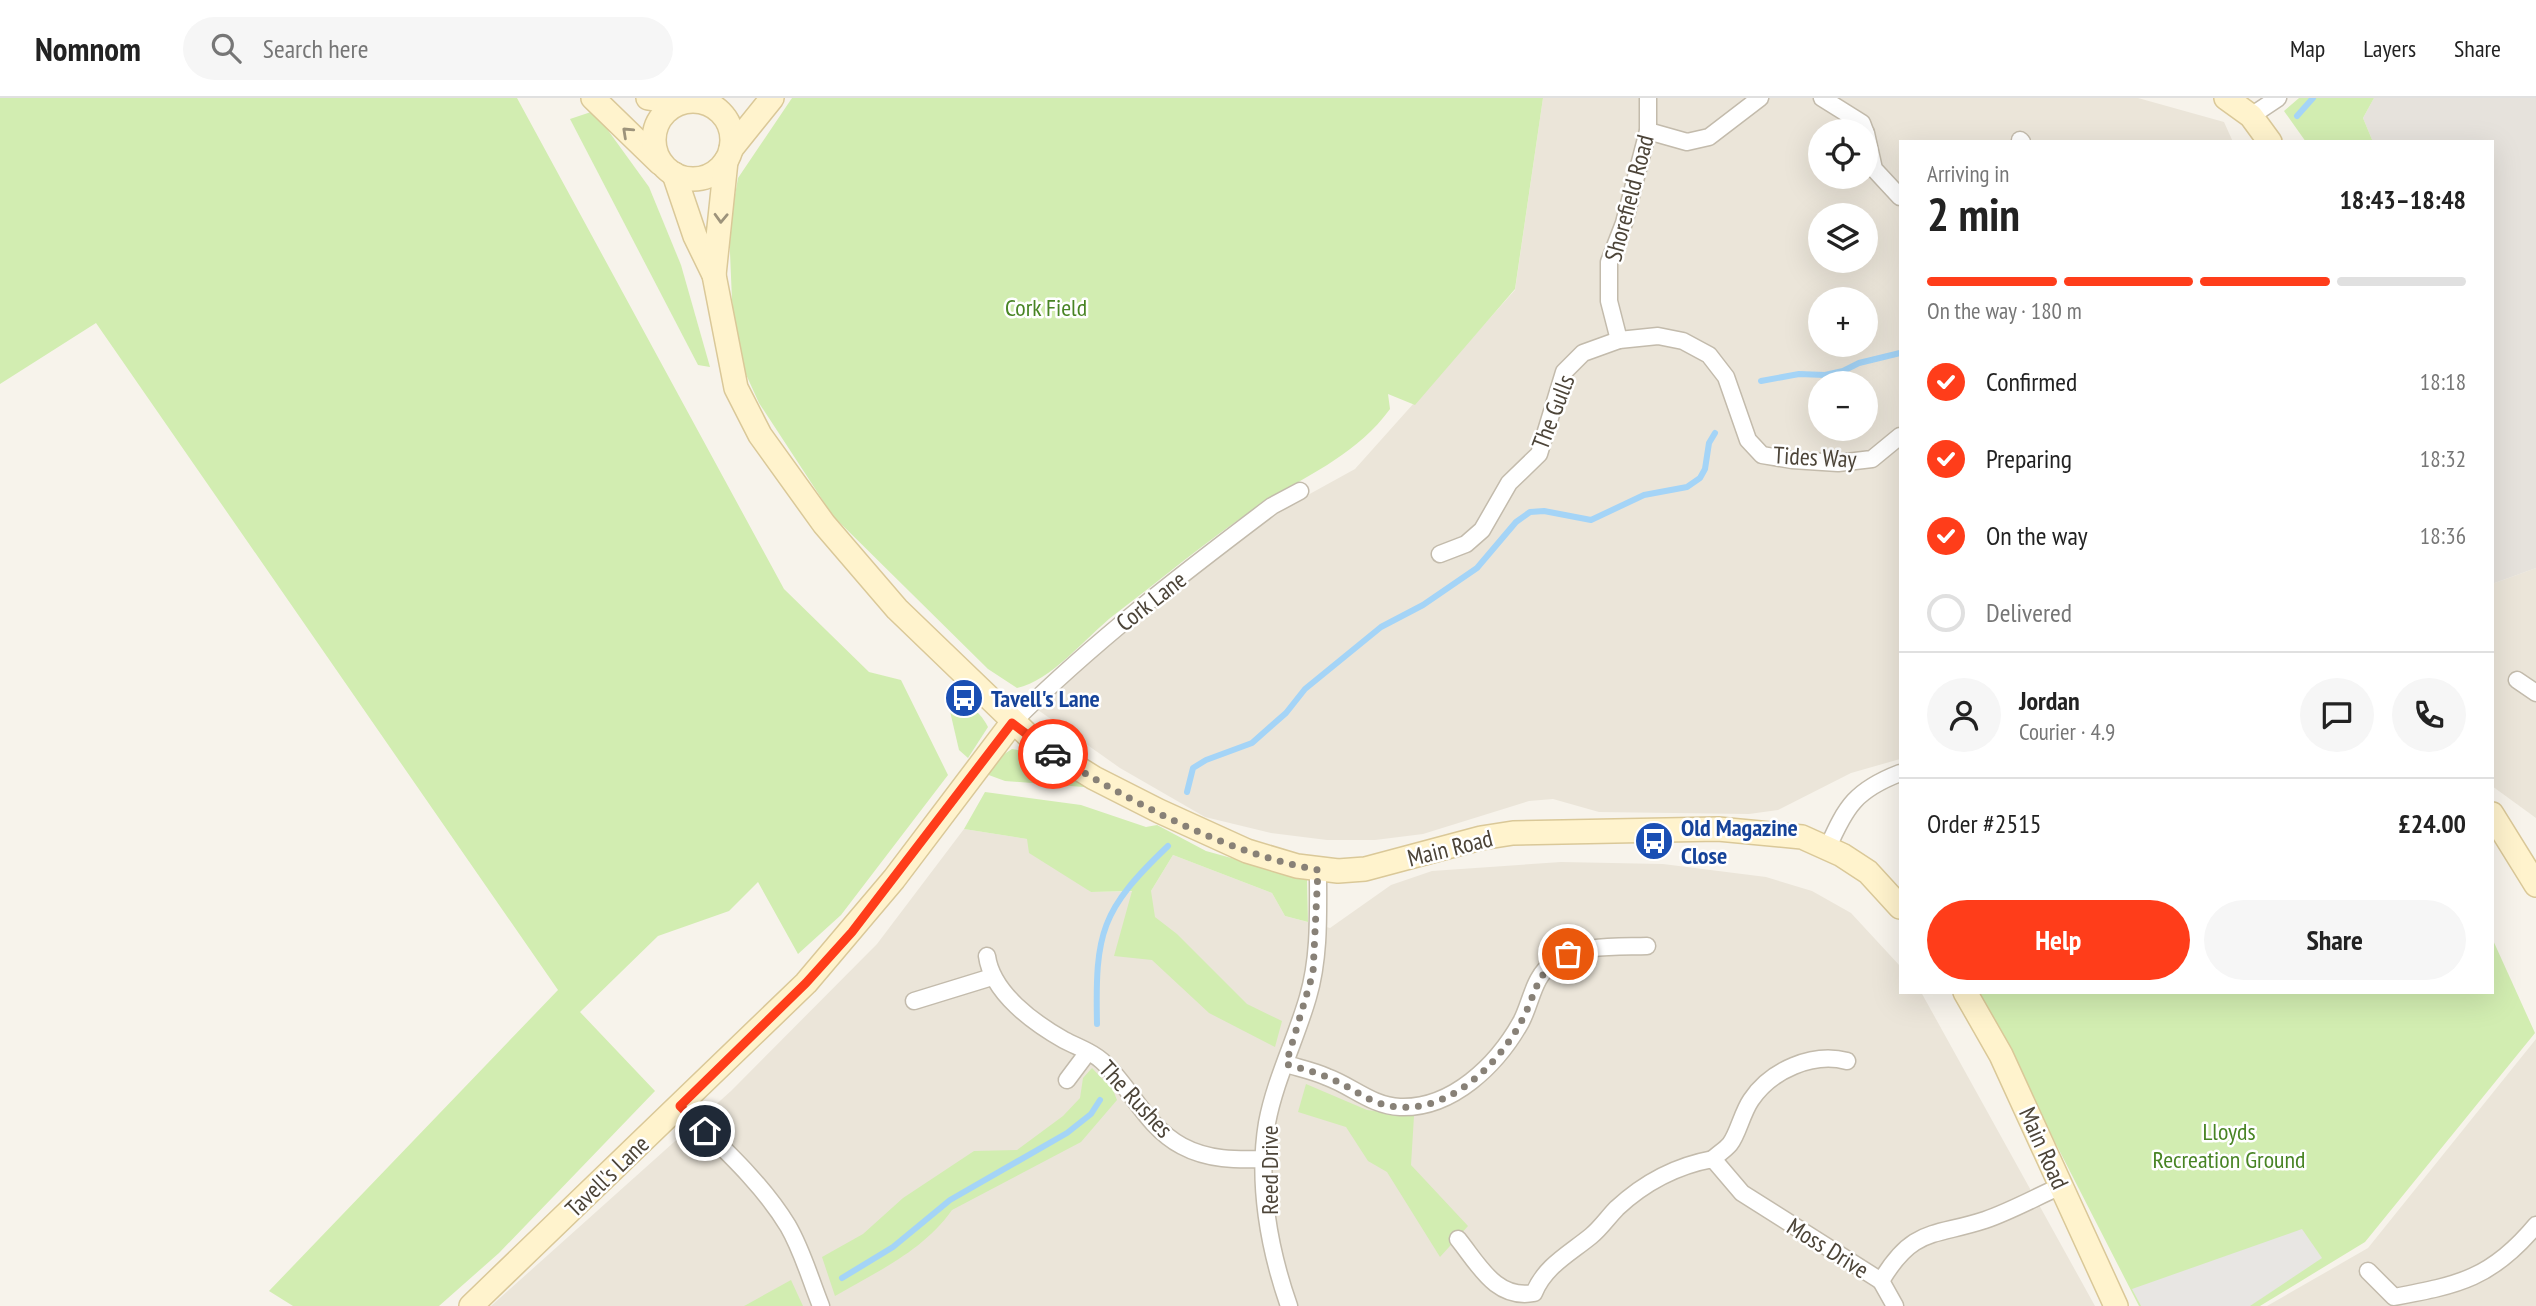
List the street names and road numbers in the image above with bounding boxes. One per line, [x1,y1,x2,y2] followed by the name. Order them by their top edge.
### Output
[1597,131,1661,265] street label: Shorefield Road
[1525,370,1581,454] street label: The Gulls
[1773,439,1857,475] street label: Tides Way
[1110,564,1192,638] street label: Cork Lane
[1404,822,1496,874] street label: Main Road
[1092,1054,1180,1144] street label: The Rushes
[2012,1102,2076,1194] street label: Main Road
[1254,1125,1285,1215] street label: Reed Drive
[559,1128,655,1224] street label: Tavell's Lane
[1781,1211,1875,1285] street label: Moss Drive

